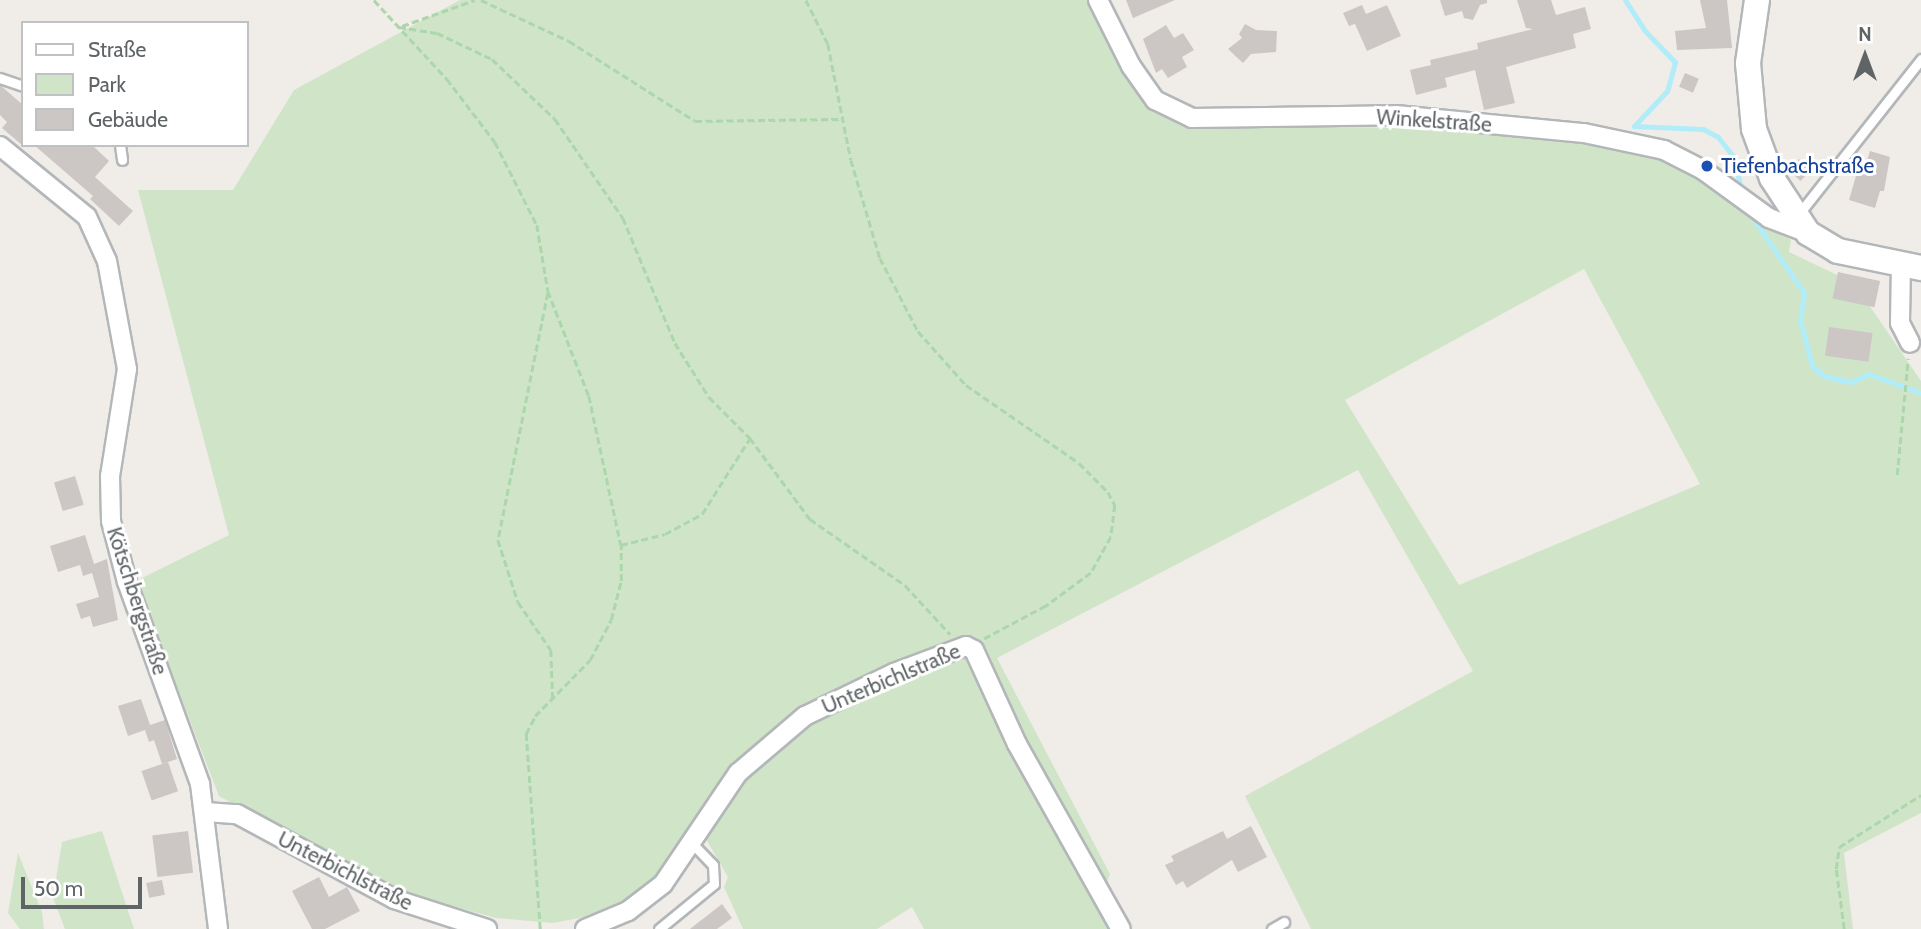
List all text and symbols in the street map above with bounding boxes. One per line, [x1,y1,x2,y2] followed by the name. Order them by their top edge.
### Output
[21,21,248,147] legend
[1830,21,1900,91] north arrow
[1858,23,1872,46] text: N
[88,37,146,62] text: Straße
[88,72,126,97] text: Park
[1375,104,1493,138] street label: Winkelstraße
[88,107,168,132] text: Gebäude
[1721,153,1874,179] place label: Tiefenbachstraße
[1699,158,1715,174] marker: Tiefenbachstraße
[101,524,173,678] street label: Kötschbergstraße
[818,639,964,719] street label: Unterbichlstraße
[273,826,417,916] street label: Unterbichlstraße
[24,862,145,906] scale bar
[34,876,83,901] text: 50 m

